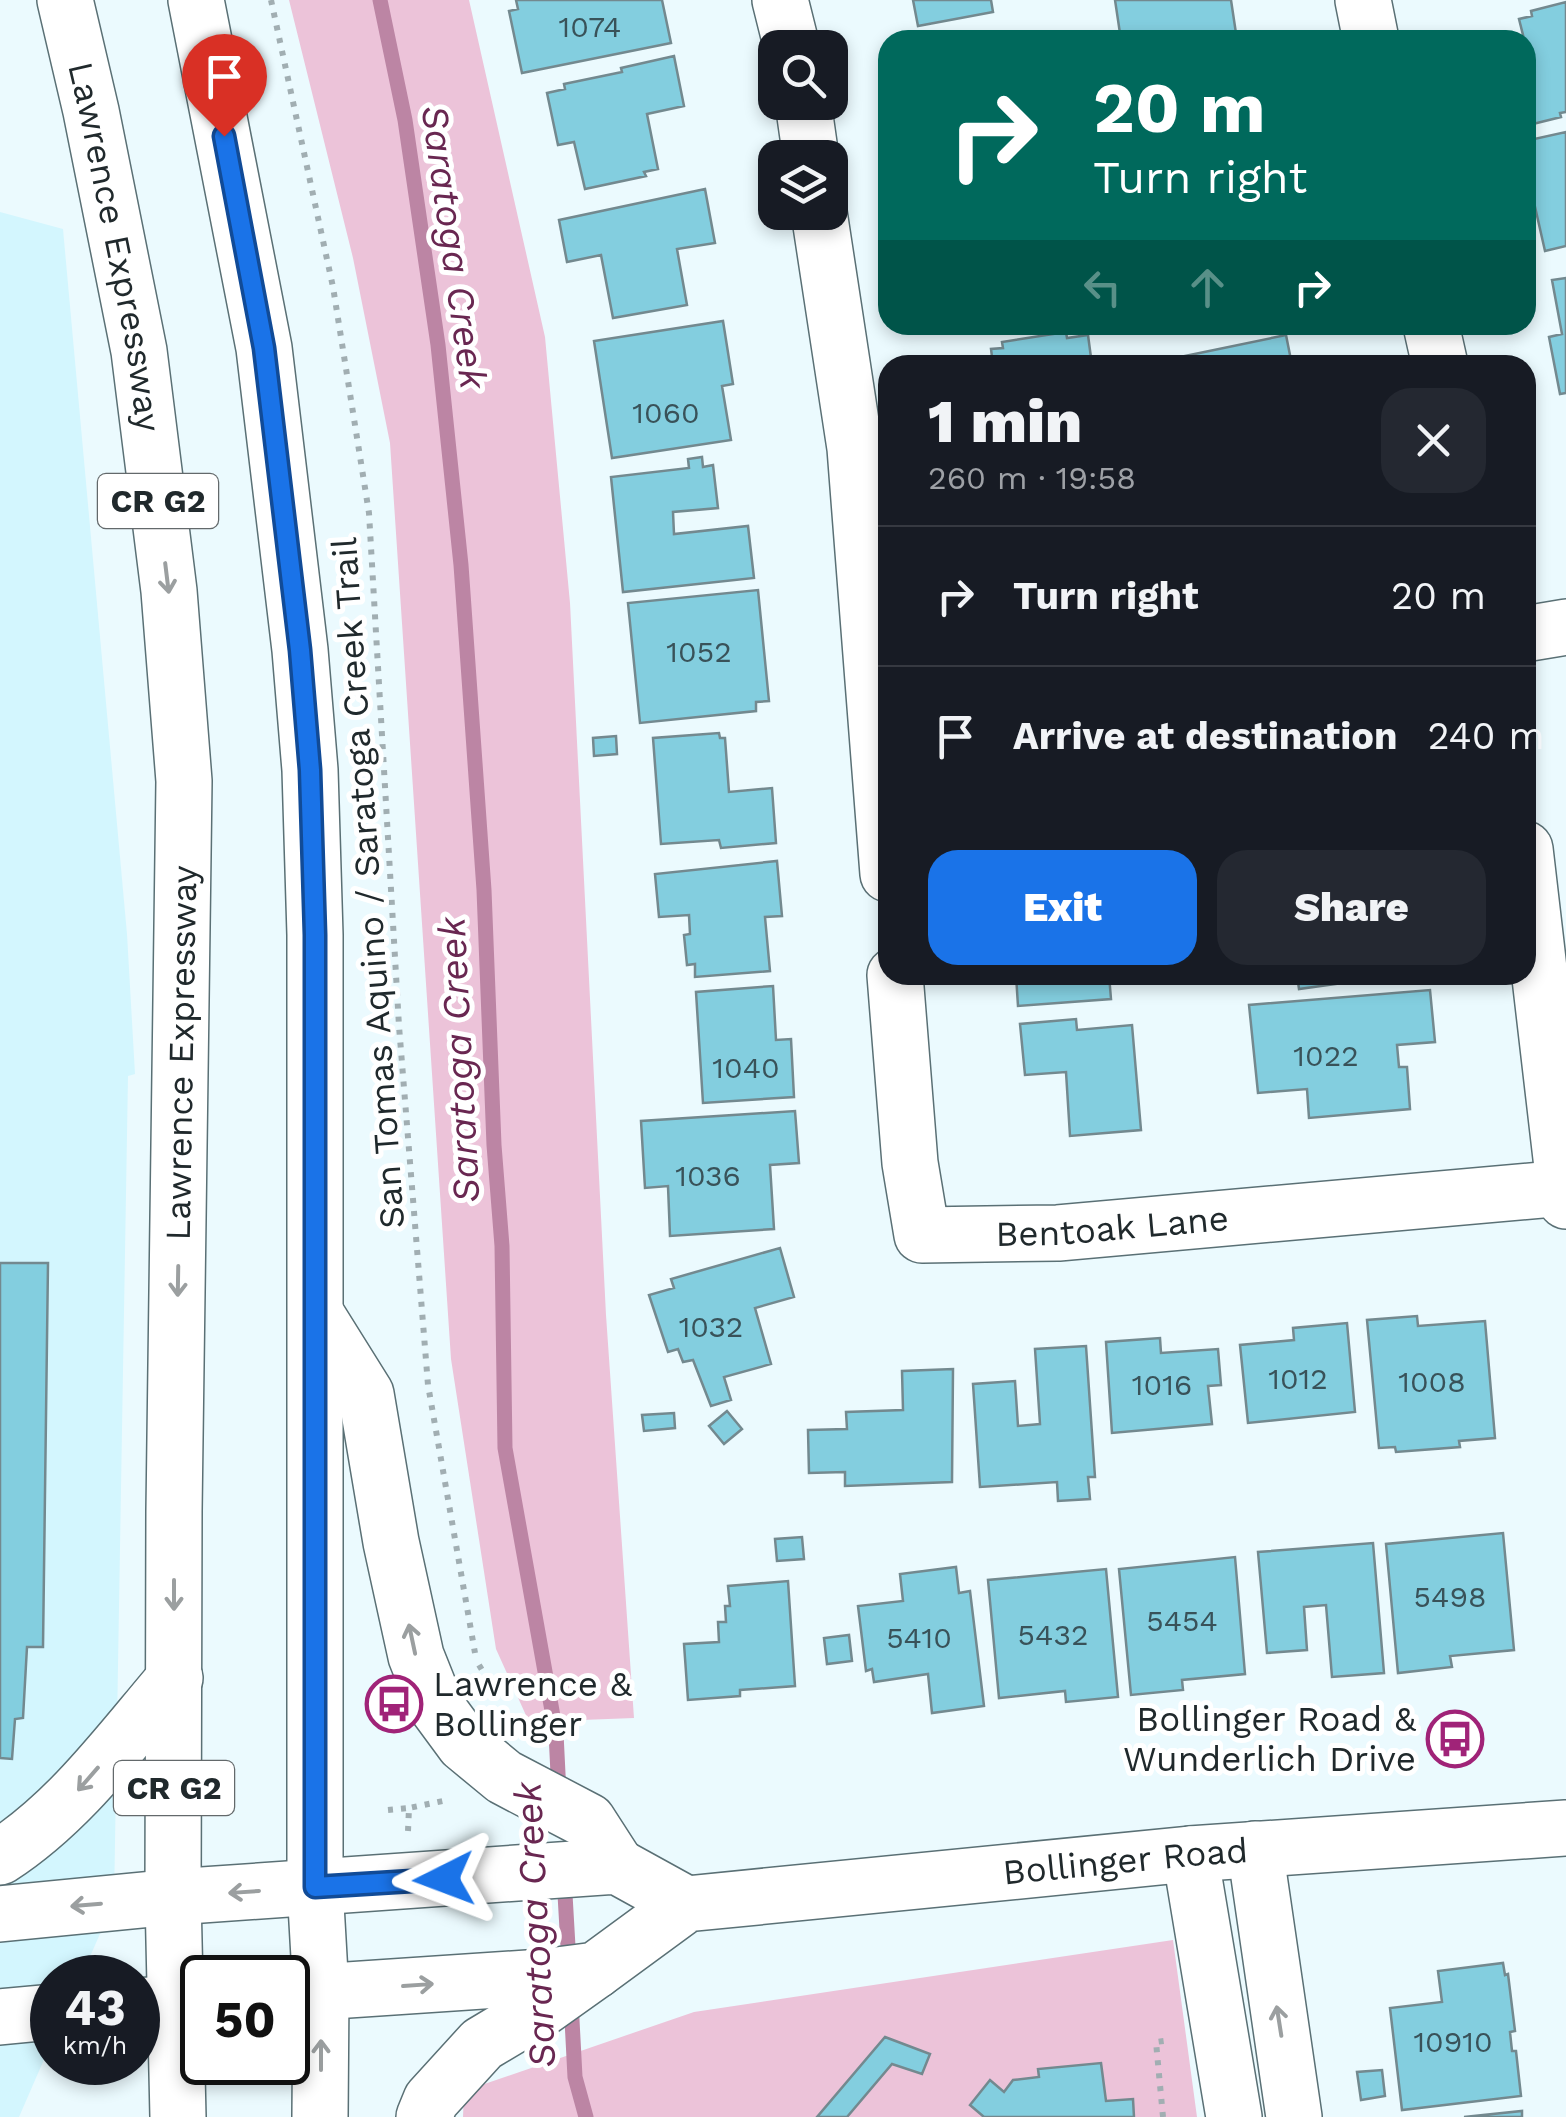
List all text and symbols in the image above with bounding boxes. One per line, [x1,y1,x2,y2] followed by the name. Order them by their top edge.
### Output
[559,9,621,44] house number: 1074
[758,30,848,230] map controls
[758,30,848,120] button: search
[182,34,267,137] pin
[197,49,252,104] icon: arrive
[59,58,170,434] street label: Lawrence Expressway
[1093,67,1266,149] text: 20 m
[928,70,1058,200] icon: right
[412,102,496,393] water label: Saratoga Creek
[758,140,848,230] button: layers
[1093,151,1307,204] text: Turn right
[1075,260,1130,315] icon: left
[1180,260,1235,315] icon: ahead
[1285,260,1340,315] icon: right
[928,386,1082,457] text: 1 min
[1381,388,1486,493] button: close
[632,395,700,430] house number: 1060
[928,459,1136,497] text: 260 m · 19:58
[98,474,218,528] road number: CR G2
[323,536,413,1230] street label: San Tomas Aquino / Saratoga Creek Trail
[158,561,177,594] one-way arrow
[928,569,983,624] icon: right
[1013,574,1199,618] text: Turn right
[1391,574,1486,618] text: 20 m
[666,634,732,669] house number: 1052
[928,709,983,764] icon: arrive
[1013,714,1398,758] text: Arrive at destination
[1428,714,1545,758] text: 240 m
[928,850,1197,965] button: Exit
[1217,850,1486,965] button: Share
[157,865,205,1241] street label: Lawrence Expressway
[429,915,488,1204] water label: Saratoga Creek
[1293,1038,1359,1073] house number: 1022
[712,1050,780,1085] house number: 1040
[675,1158,741,1193] house number: 1036
[995,1197,1230,1255] street label: Bentoak Lane
[168,1265,187,1297] one-way arrow
[679,1309,743,1344] house number: 1032
[1268,1361,1328,1396] house number: 1012
[1398,1364,1466,1399] house number: 1008
[1132,1367,1192,1402] house number: 1016
[165,1578,184,1610] one-way arrow
[1414,1579,1486,1614] house number: 5498
[1146,1603,1218,1638] house number: 5454
[1018,1617,1088,1652] house number: 5432
[886,1620,952,1655] house number: 5410
[402,1624,420,1656] one-way arrow
[433,1663,632,1745] place label: Lawrence & Bollinger
[364,1674,424,1734] bus stop icon: Lawrence & Bollinger
[1123,1698,1416,1780] place label: Bollinger Road & Wunderlich Drive
[1425,1709,1485,1769] bus stop icon: Bollinger Road & Wunderlich Drive
[114,1761,234,1815] road number: CR G2
[78,1765,100,1791] one-way arrow
[505,1780,564,2069] water label: Saratoga Creek
[392,1827,496,1931] position arrow
[1001,1829,1249,1893] street label: Bollinger Road
[228,1883,260,1902] one-way arrow
[71,1896,103,1915] one-way arrow
[180,1955,310,2085] speed limit sign: 50
[402,1975,434,1994] one-way arrow
[64,1978,126,2037] text: 43
[1269,2005,1287,2037] one-way arrow
[1413,2024,1493,2059] house number: 10910
[63,2031,127,2060] text: km/h
[311,2039,330,2071] one-way arrow

